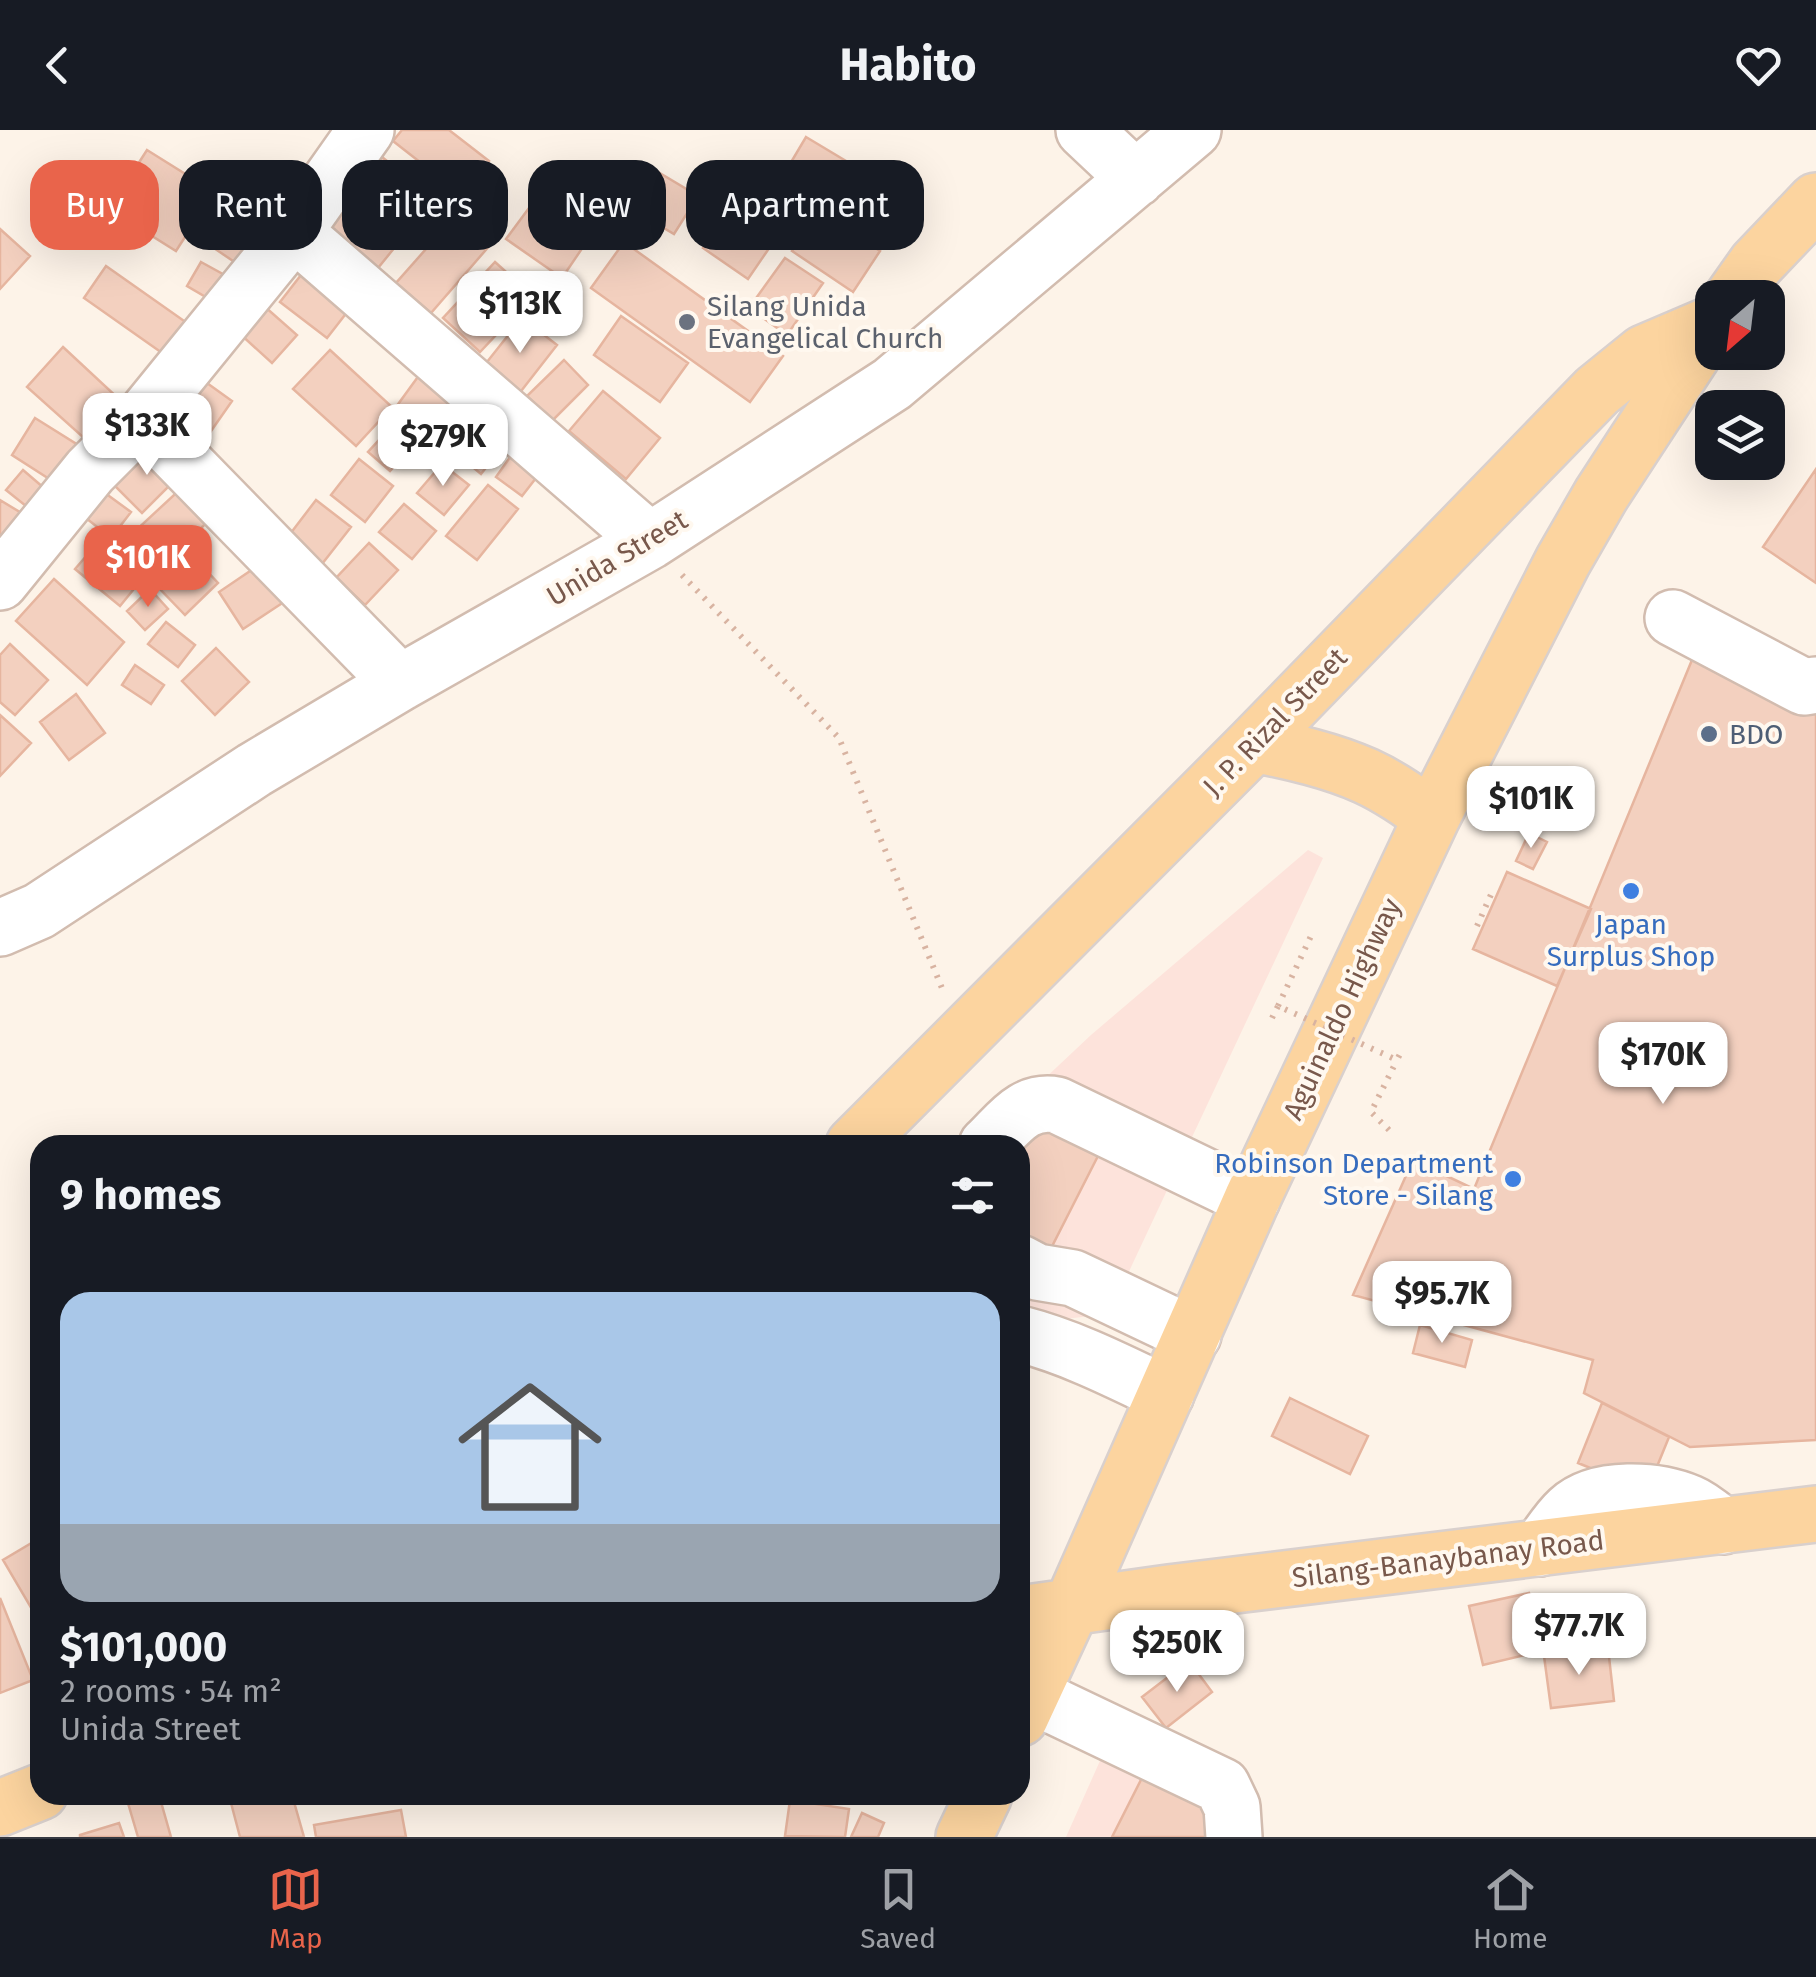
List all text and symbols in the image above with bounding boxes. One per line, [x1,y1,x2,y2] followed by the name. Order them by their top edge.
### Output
[30,38,85,93] icon: back
[839,38,977,92] text: Habito
[1731,38,1786,93] icon: heart
[30,160,159,250] chip: Buy
[179,160,322,250] chip: Rent
[342,160,508,250] chip: Filters
[528,160,666,250] chip: New
[686,160,924,250] chip: Apartment
[450,271,590,356] pin: $113K
[1695,280,1785,370] north arrow
[1695,280,1785,480] map controls
[479,284,561,322] text: $113K
[707,290,943,355] place label: Silang Unida Evangelical Church
[676,311,698,333] marker: Silang Unida Evangelical Church
[1695,390,1785,480] button: layers
[77,393,217,478] pin: $133K
[373,404,513,489] pin: $279K
[105,406,189,444] text: $133K
[400,417,486,455] text: $279K
[541,503,694,613] street label: Unida Street
[78,525,218,610] pin: $101K
[106,538,190,576] text: $101K
[1196,641,1354,803] street label: J. P. Rizal Street
[1729,718,1783,751] place label: BDO
[1698,723,1720,745] marker: BDO
[1461,766,1601,851] pin: $101K
[1489,779,1573,817] text: $101K
[1620,880,1642,902] marker: Japan Surplus Shop
[1276,893,1408,1125] street label: Aguinaldo Highway
[1547,908,1715,973] place label: Japan Surplus Shop
[1593,1022,1733,1107] pin: $170K
[1621,1035,1705,1073] text: $170K
[1214,1147,1494,1212] place label: Robinson Department Store - Silang
[945,1168,1000,1223] icon: filters
[1502,1168,1524,1190] marker: Robinson Department Store - Silang
[60,1170,221,1220] text: 9 homes
[1361,1261,1523,1346] pin: $95.7K
[1394,1274,1490,1312] text: $95.7K
[440,1357,620,1537] icon: home
[1290,1523,1606,1595] street label: Silang-Banaybanay Road
[1498,1593,1660,1678] pin: $77.7K
[1534,1606,1624,1644] text: $77.7K
[1107,1610,1247,1695] pin: $250K
[60,1622,227,1672] text: $101,000
[1132,1623,1222,1661] text: $250K
[60,1672,282,1710] text: 2 rooms · 54 m²
[60,1710,241,1748] text: Unida Street
[268,1862,323,1955] tab: Map
[860,1862,936,1955] tab: Saved
[1473,1862,1548,1955] tab: Home

